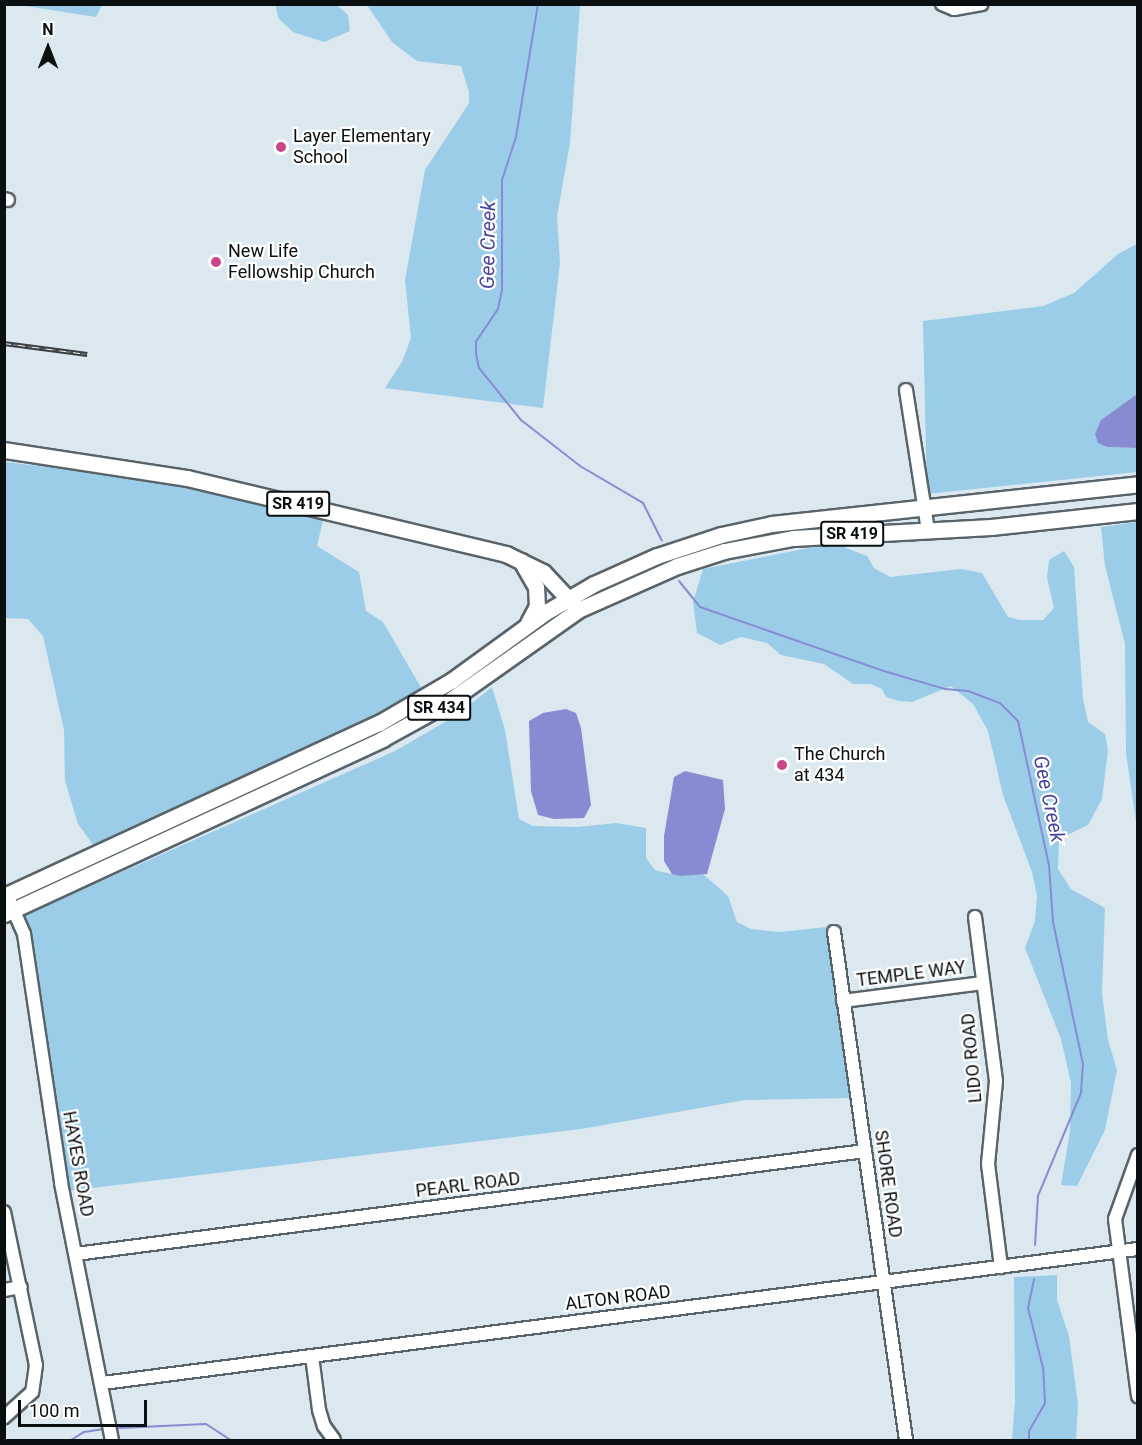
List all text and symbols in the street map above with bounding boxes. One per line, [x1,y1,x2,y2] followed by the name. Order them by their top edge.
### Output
[18,18,78,78] north arrow
[42,20,54,39] text: N
[293,126,431,168] place label: Layer Elementary School
[274,140,288,154] marker: Layer Elementary School
[475,201,501,289] water label: Gee Creek
[228,241,375,284] place label: New Life Fellowship Church
[209,255,223,269] marker: New Life Fellowship Church
[265,491,331,517] road number: SR 419
[819,521,885,547] road number: SR 419
[406,695,472,721] road number: SR 434
[794,744,885,786] place label: The Church at 434
[1028,753,1070,845] water label: Gee Creek
[775,758,789,772] marker: The Church at 434
[855,957,967,991] street label: TEMPLE WAY
[957,1012,987,1104] street label: LIDO ROAD
[58,1109,98,1219] street label: HAYES ROAD
[870,1129,906,1239] street label: SHORE ROAD
[414,1168,522,1202] street label: PEARL ROAD
[564,1281,672,1315] street label: ALTON ROAD
[21,1388,150,1426] scale bar
[29,1400,80,1421] text: 100 m

